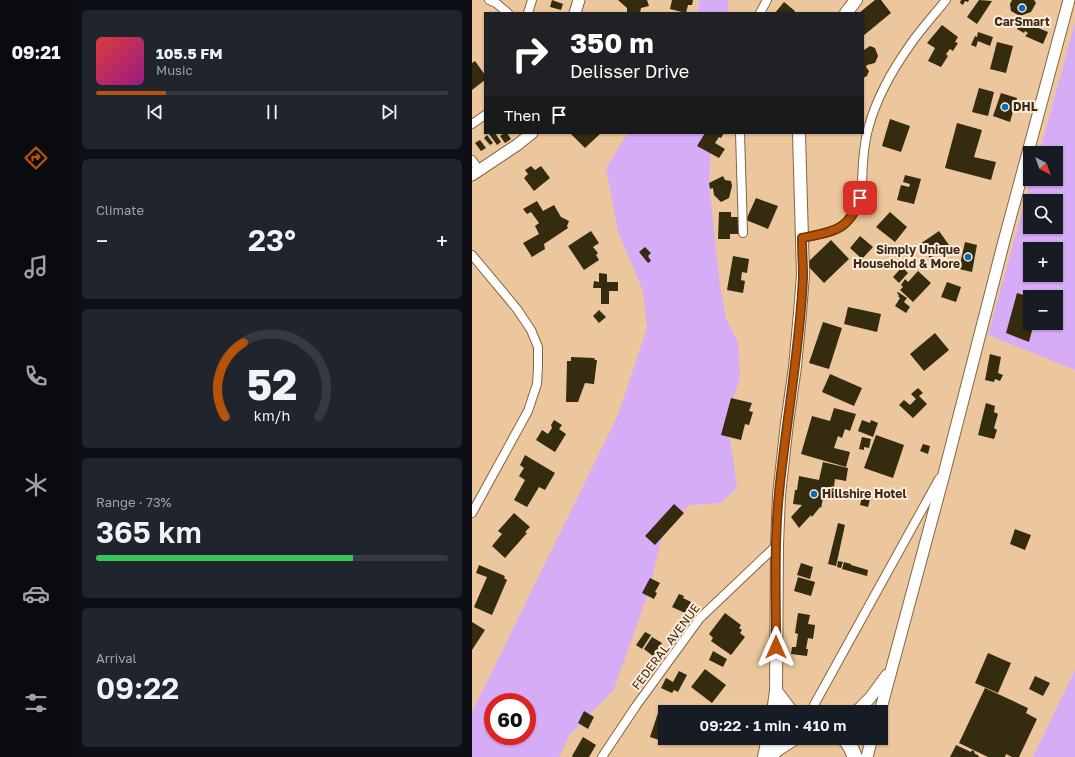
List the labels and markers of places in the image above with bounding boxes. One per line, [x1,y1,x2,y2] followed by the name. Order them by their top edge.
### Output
[1017,3,1027,13] marker: CarSmart
[994,14,1050,29] place label: CarSmart
[1013,99,1038,114] place label: DHL
[1000,102,1010,112] marker: DHL
[843,181,877,215] pin
[853,242,960,271] place label: Simply Unique Household & More
[963,252,973,262] marker: Simply Unique Household & More
[822,486,906,501] place label: Hillshire Hotel
[809,489,819,499] marker: Hillshire Hotel

